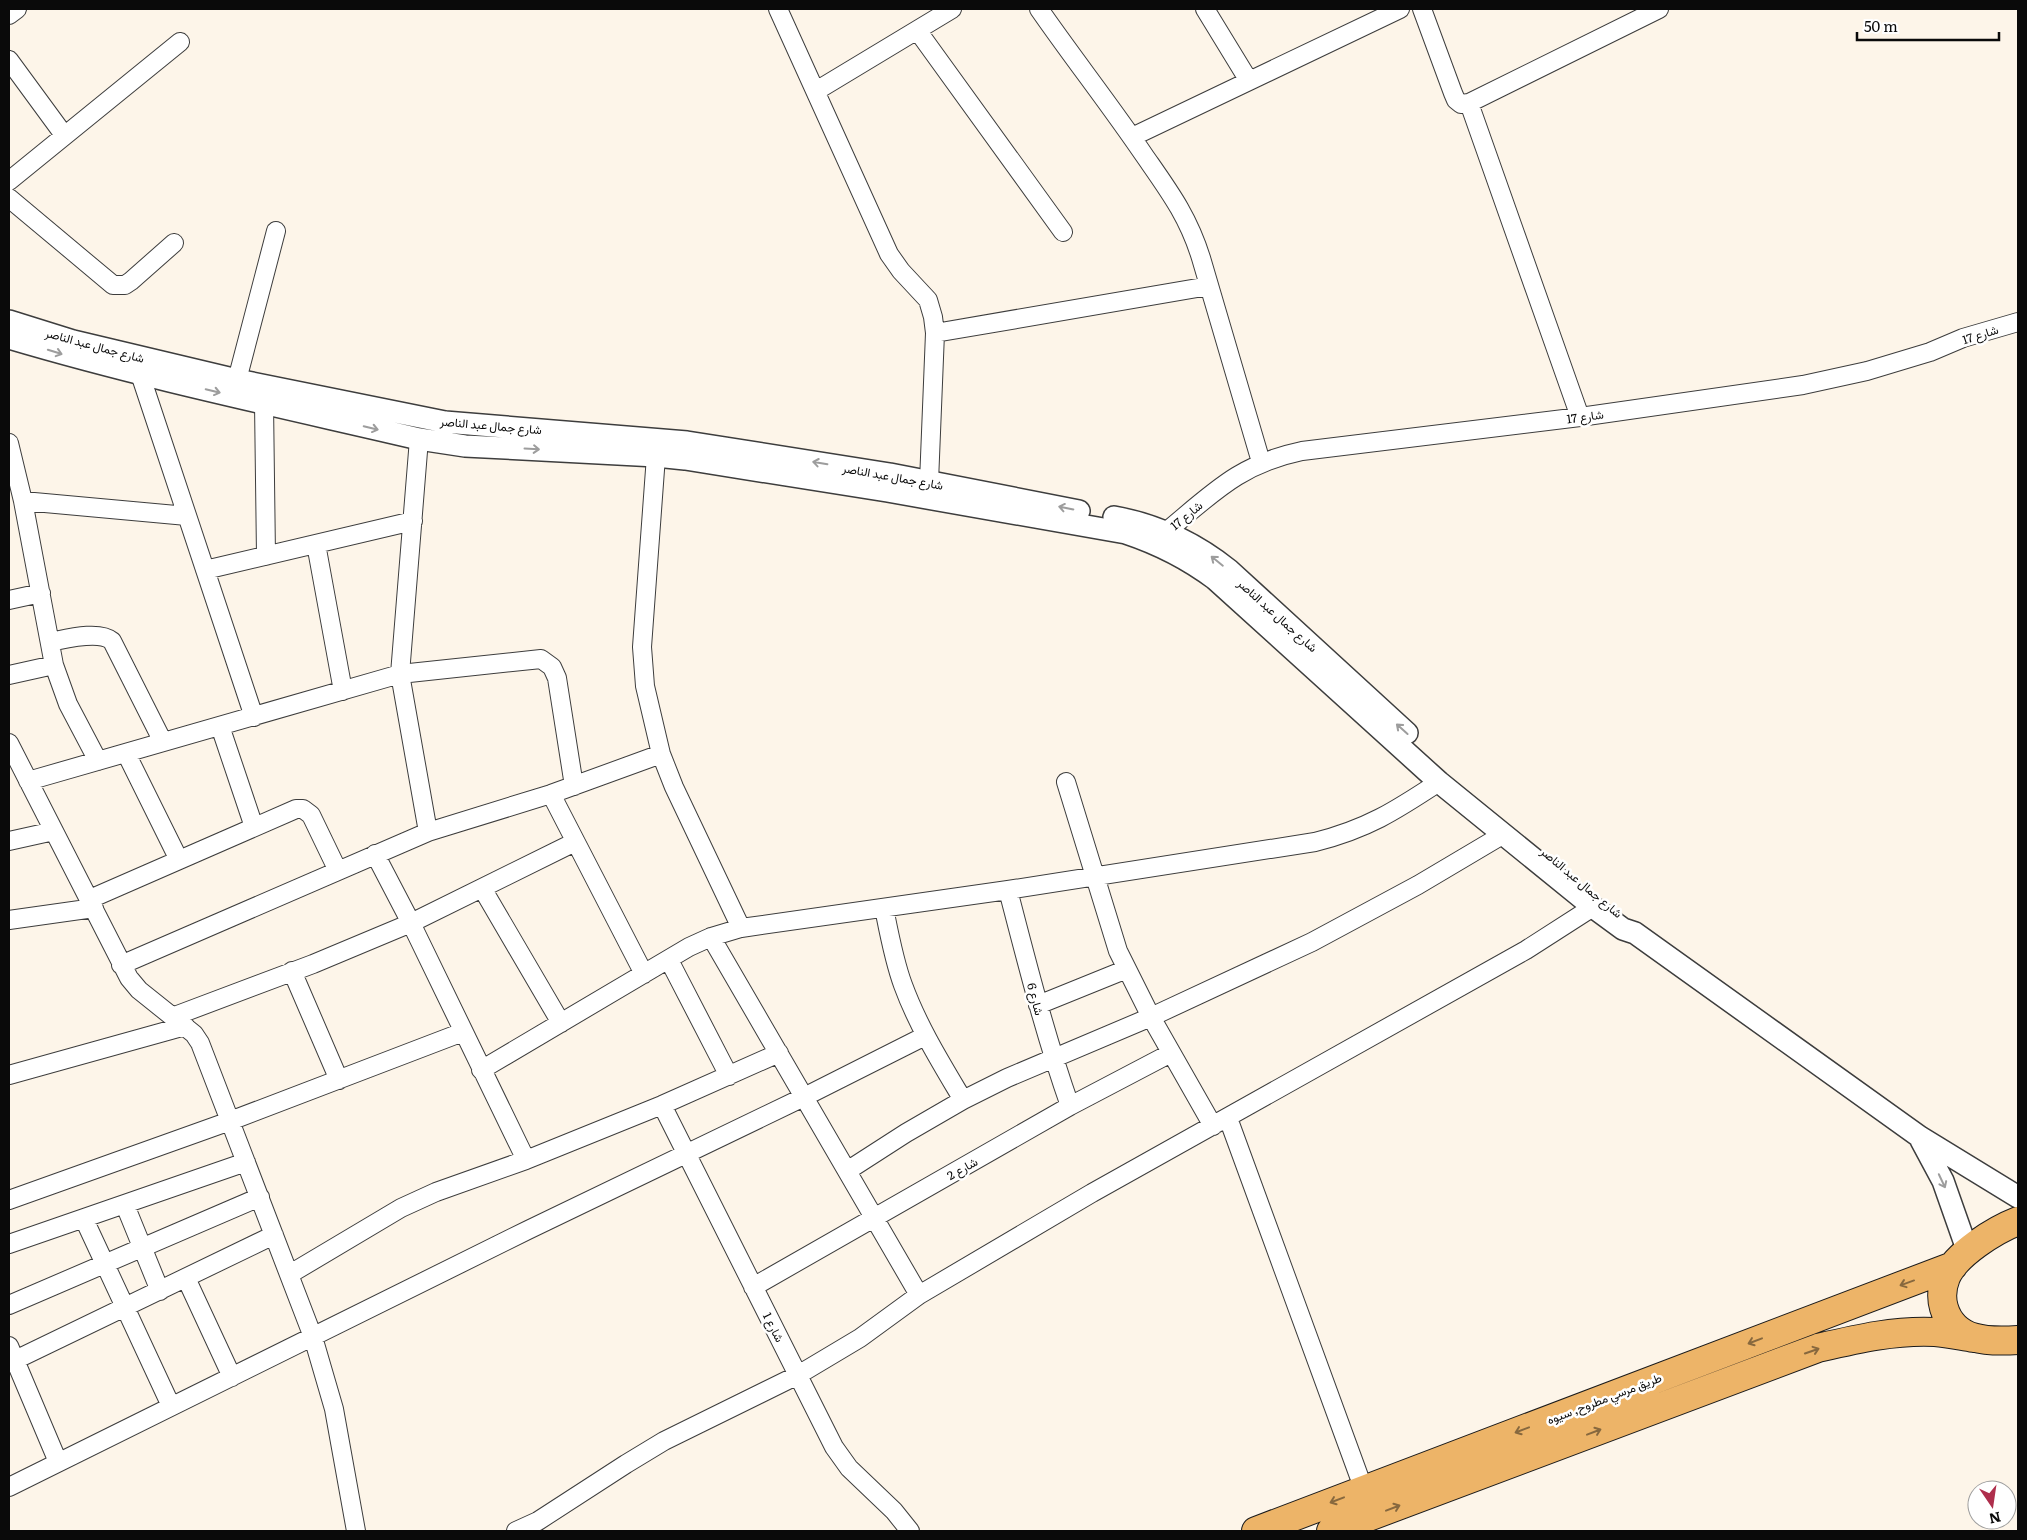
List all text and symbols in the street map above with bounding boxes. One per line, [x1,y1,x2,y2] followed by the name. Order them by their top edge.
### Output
[1857,10,2000,42] scale bar
[1864,14,1898,37] text: 50 m
[1960,320,2001,349] street label: شارع 17
[42,323,147,368] street label: شارع جمال عبد الناصر
[47,347,63,357] one-way arrow
[205,387,221,396] one-way arrow
[1565,405,1605,428] street label: شارع 17
[438,412,543,439] street label: شارع جمال عبد الناصر
[363,424,379,433] one-way arrow
[524,445,540,454] one-way arrow
[812,458,828,468] one-way arrow
[840,458,945,495] street label: شارع جمال عبد الناصر
[1166,496,1207,535] street label: شارع 17
[1058,503,1074,512] one-way arrow
[1211,555,1224,566] one-way arrow
[1233,574,1322,657] street label: شارع جمال عبد الناصر
[1396,723,1409,734] one-way arrow
[1536,842,1627,922] street label: شارع جمال عبد الناصر
[1022,981,1049,1018] street label: شارع 6
[943,1152,981,1185] street label: شارع 2
[1938,1173,1948,1188] one-way arrow
[1900,1279,1916,1288] one-way arrow
[758,1309,789,1346] street label: شارع 1
[1748,1337,1764,1346] one-way arrow
[1803,1346,1819,1355] one-way arrow
[1544,1368,1665,1430] street label: طريق مرسي مطروح, سيوه
[1514,1426,1530,1435] one-way arrow
[1586,1427,1601,1436] one-way arrow
[1967,1480,2017,1530] north arrow
[1330,1496,1345,1505] one-way arrow
[1385,1503,1400,1512] one-way arrow
[1987,1508,2003,1530] text: N

